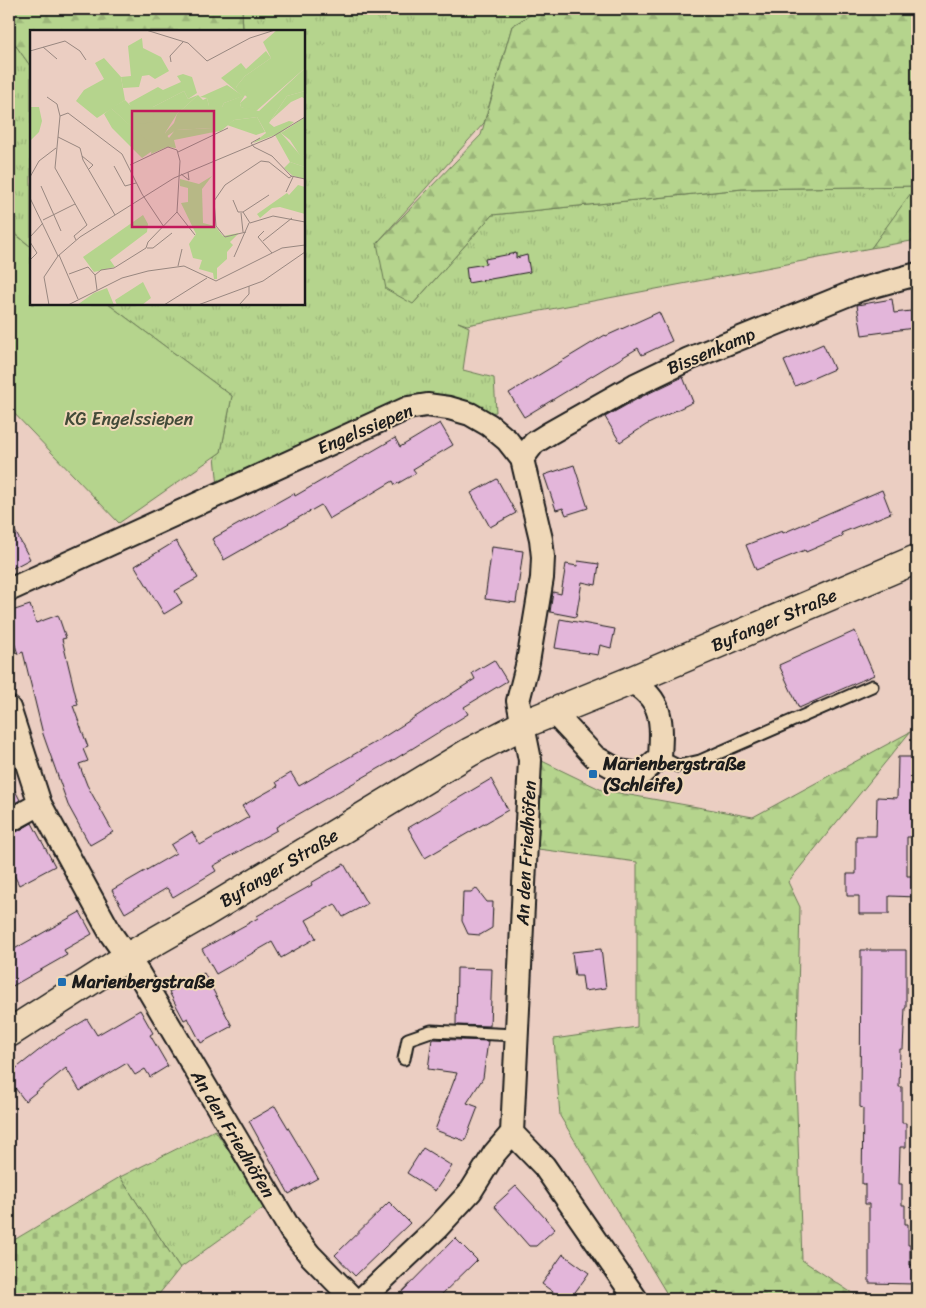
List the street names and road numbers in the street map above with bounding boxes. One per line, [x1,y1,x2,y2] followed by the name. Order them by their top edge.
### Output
[662,318,761,384] street label: Bissenkamp
[312,394,418,464] street label: Engelssiepen
[706,579,842,661] street label: Byfanger Straße
[506,779,546,927] street label: An den Friedhöfen
[213,820,345,916] street label: Byfanger Straße
[181,1063,284,1205] street label: An den Friedhöfen

